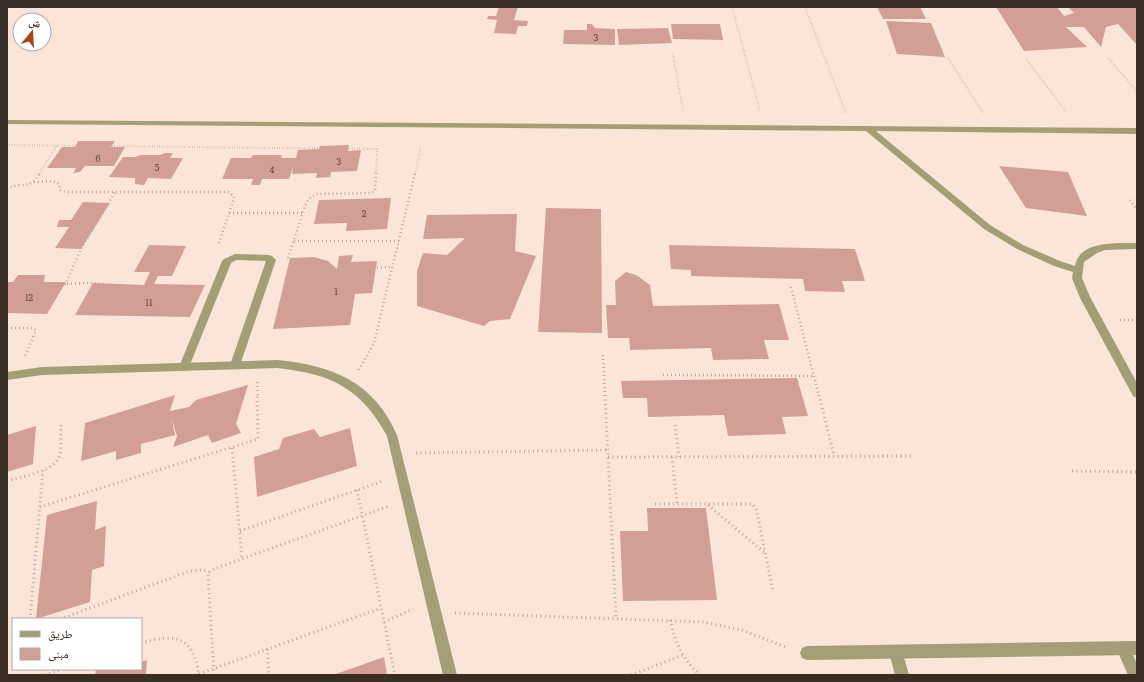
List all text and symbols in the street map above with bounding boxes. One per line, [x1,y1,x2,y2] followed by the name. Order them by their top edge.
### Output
[12,12,52,52] north arrow
[27,12,44,32] text: ش
[594,30,599,44] house number: 3
[96,151,101,165] house number: 6
[337,154,342,168] house number: 3
[155,160,160,174] house number: 5
[270,162,275,176] house number: 4
[362,206,367,220] house number: 2
[334,284,338,298] house number: 1
[25,290,34,304] house number: 12
[145,295,153,309] house number: 11
[12,618,142,670] legend
[48,624,73,642] text: طريق
[48,644,69,662] text: مبنى

